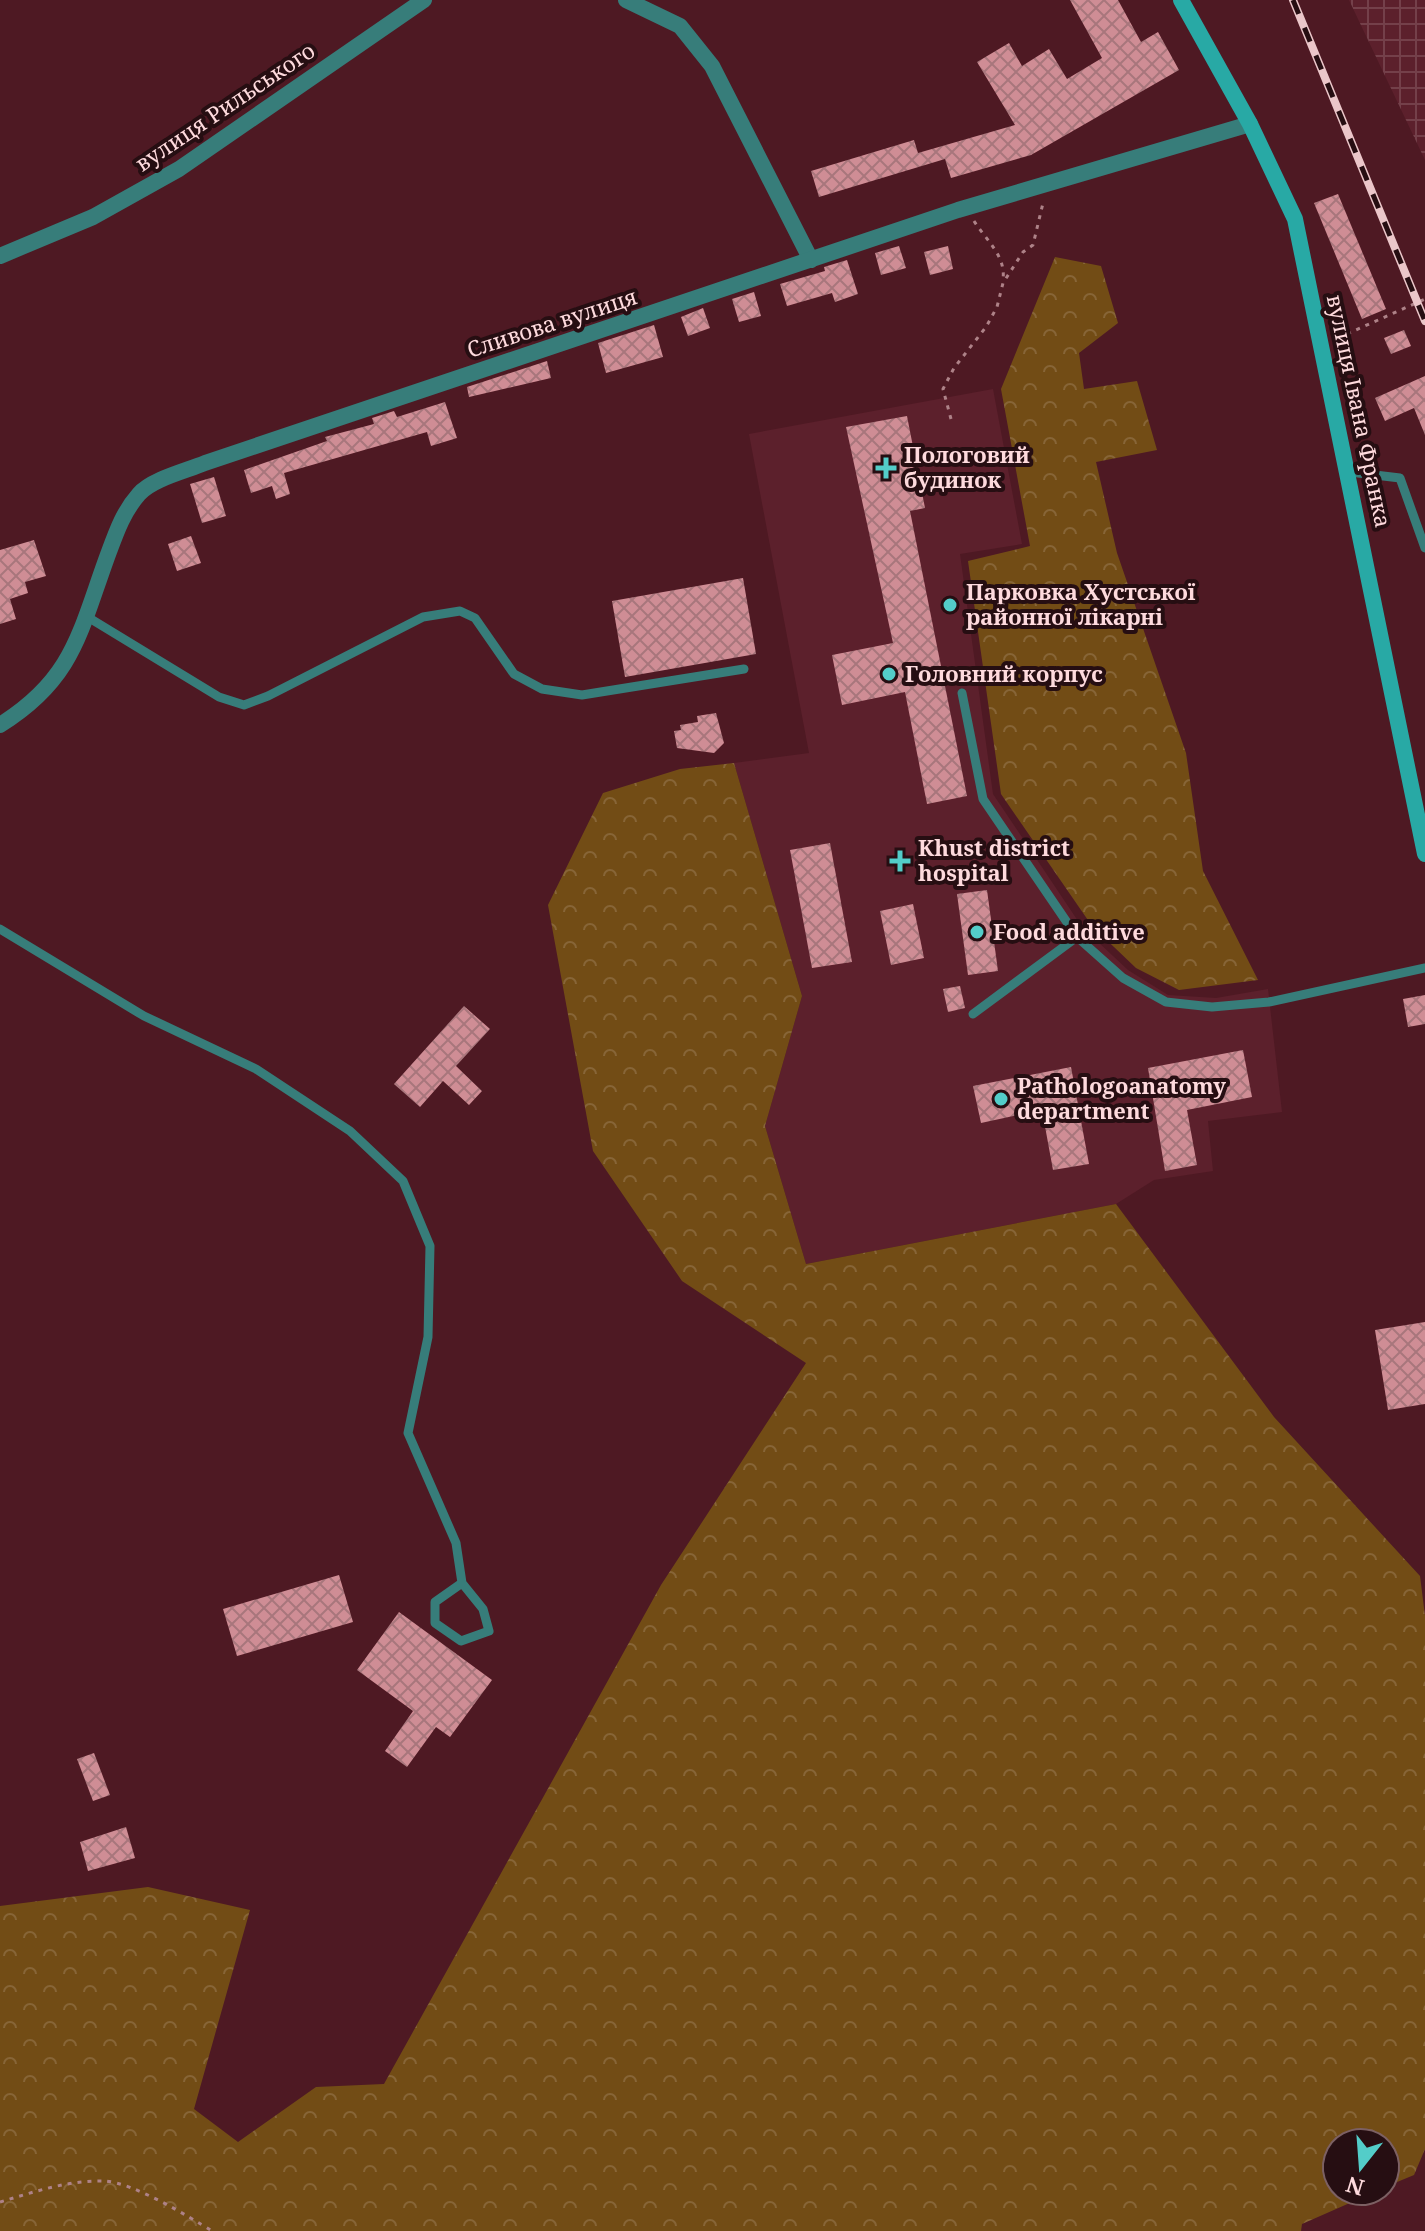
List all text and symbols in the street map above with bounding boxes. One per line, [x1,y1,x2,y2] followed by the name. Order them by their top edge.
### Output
[129,35,320,178] street label: вулиця Рильського
[463,280,641,364] street label: Сливова вулиця
[1321,292,1399,530] street label: вулиця Івана Франка
[904,439,1030,494] place label: Пологовий будинок
[875,457,897,479] marker: Пологовий будинок
[966,576,1196,631] place label: Парковка Хустської районної лікарні
[941,596,959,614] marker: Парковка Хустської районної лікарні
[905,658,1103,688] place label: Головний корпус
[880,665,898,683] marker: Головний корпус
[918,832,1070,887] place label: Khust district hospital
[889,850,911,872] marker: Khust district hospital
[993,916,1145,946] place label: Food additive
[968,923,986,941] marker: Food additive
[1017,1070,1226,1125] place label: Pathologoanatomy department
[992,1090,1010,1108] marker: Pathologoanatomy department
[1321,2127,1401,2207] north arrow
[1342,2170,1368,2204] text: N

